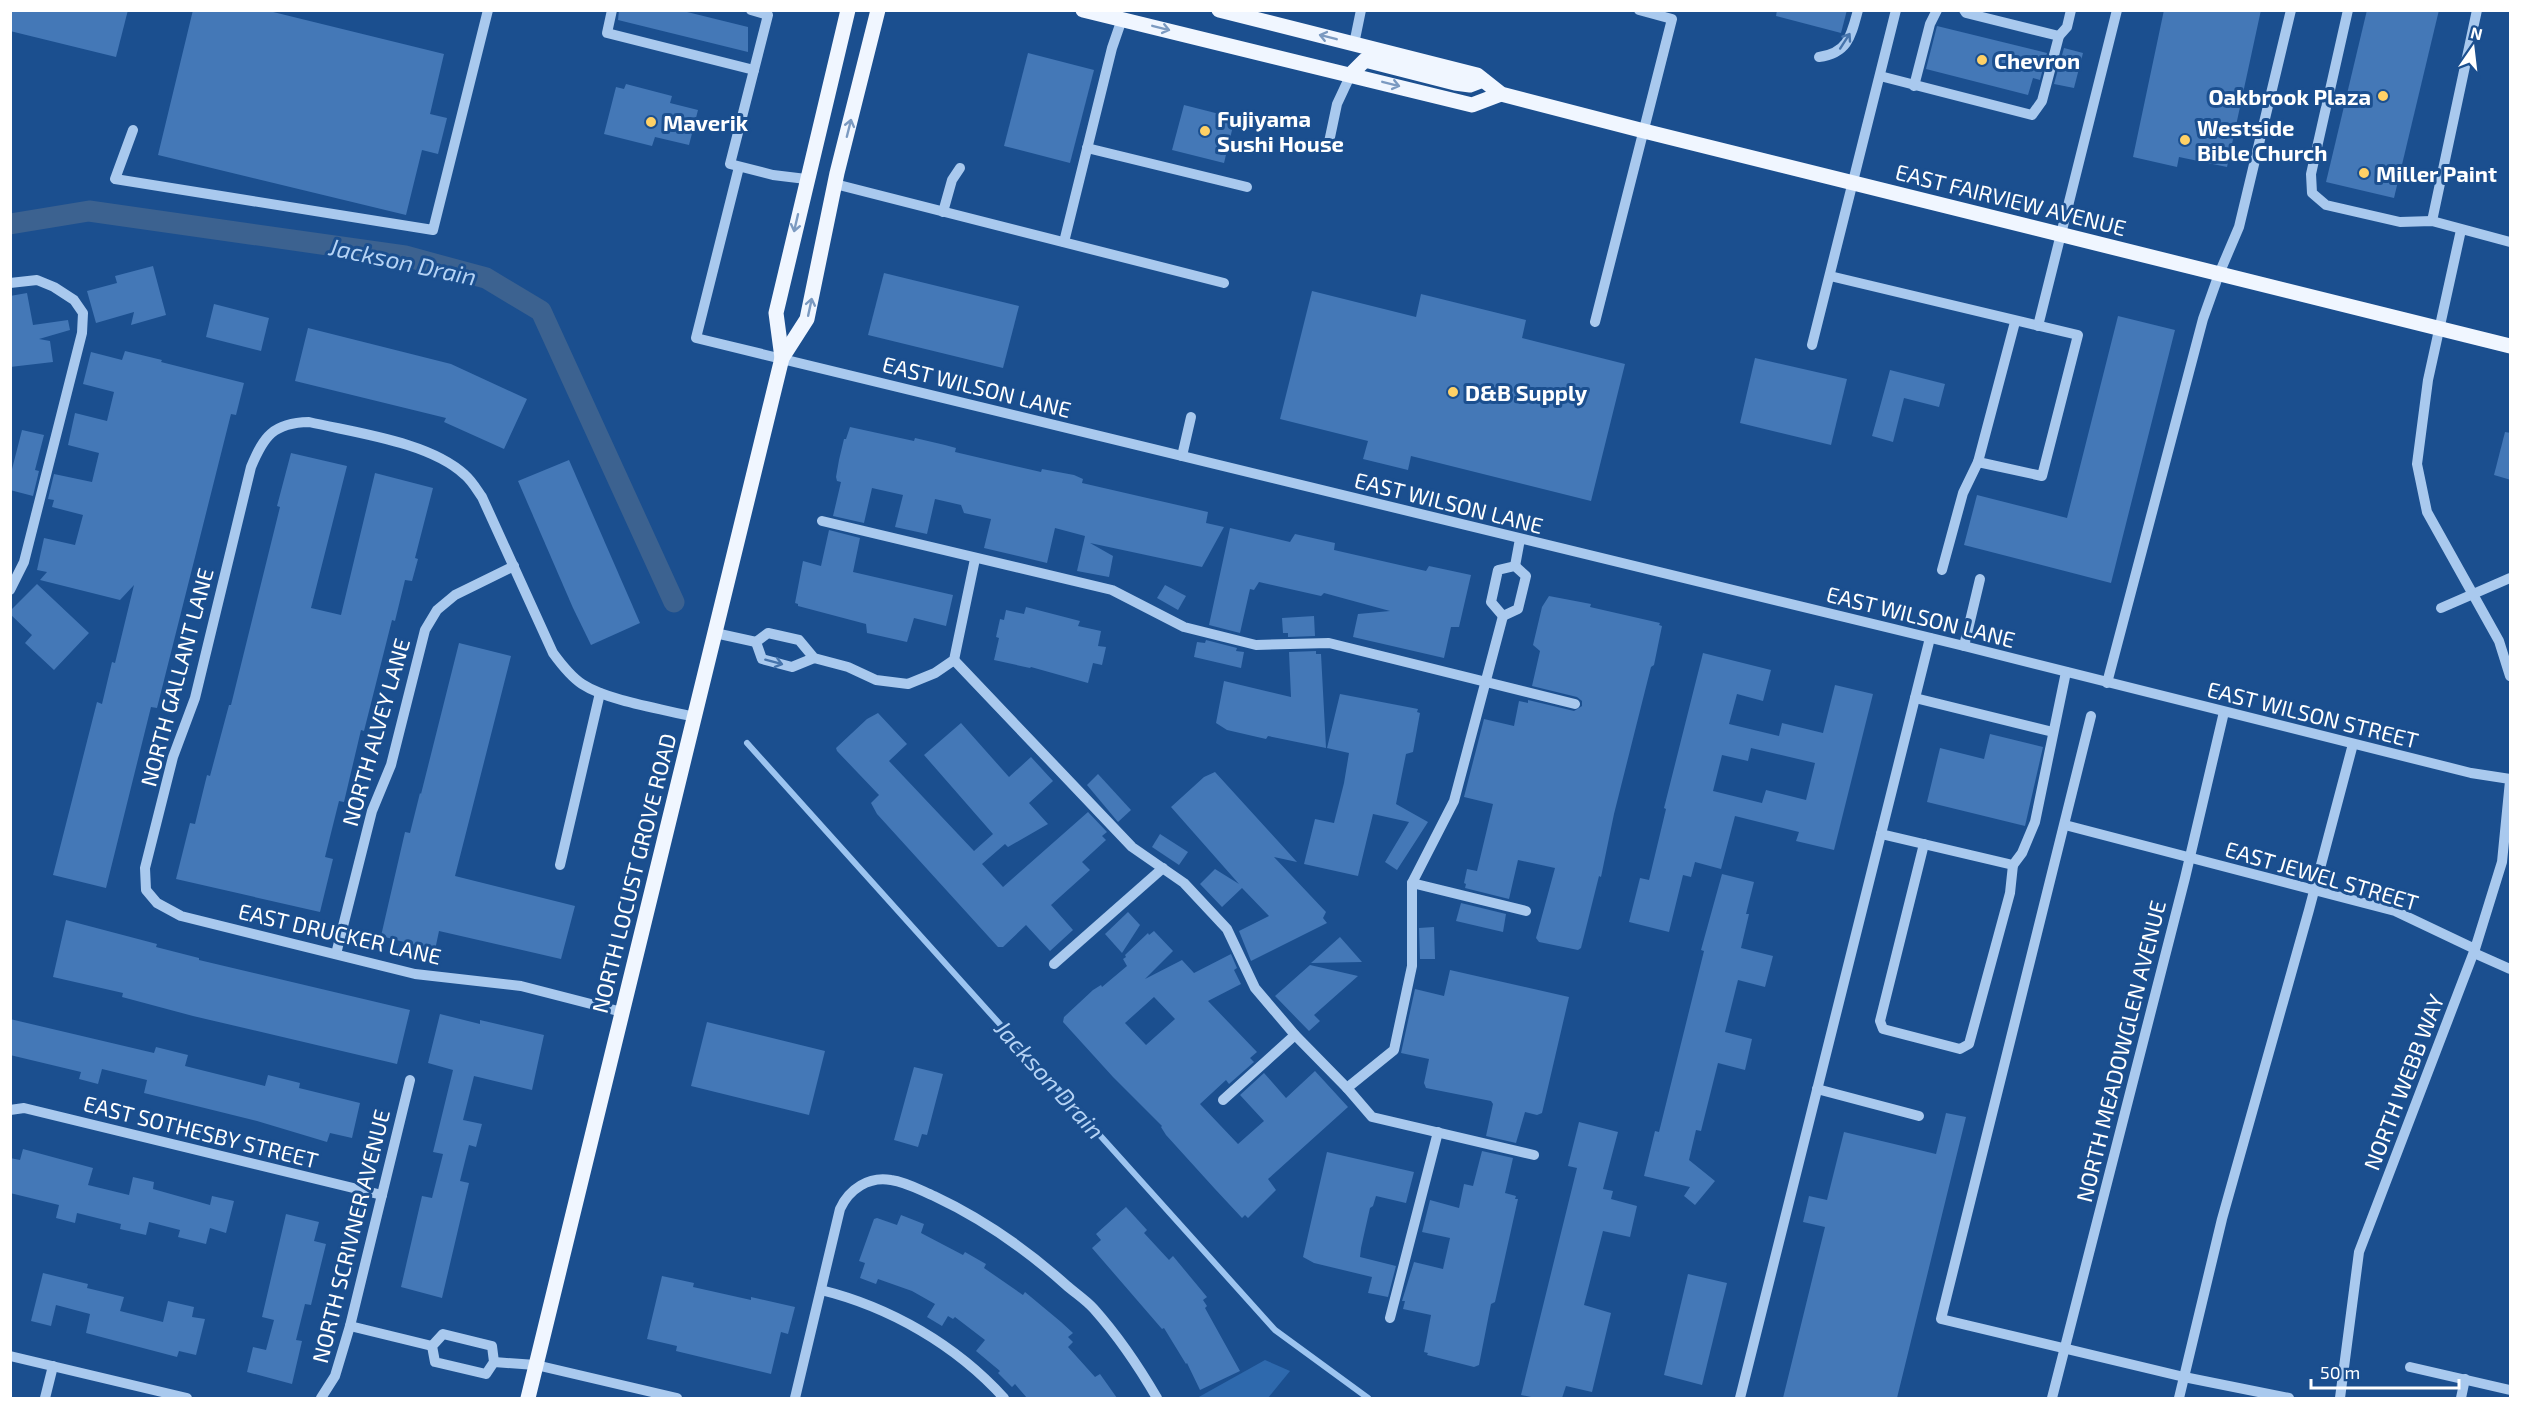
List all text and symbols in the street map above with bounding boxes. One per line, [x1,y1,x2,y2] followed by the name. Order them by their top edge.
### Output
[2443,18,2503,78] north arrow
[2469,22,2485,44] text: N
[1151,23,1170,35] one-way arrow
[1319,31,1338,43] one-way arrow
[1840,33,1852,50] one-way arrow
[1994,47,2080,73] place label: Chevron
[1975,53,1989,67] marker: Chevron
[1381,79,1400,91] one-way arrow
[2208,83,2371,109] place label: Oakbrook Plaza
[2376,89,2390,103] marker: Oakbrook Plaza
[1217,105,1344,156] place label: Fujiyama Sushi House
[663,109,749,135] place label: Maverik
[2197,114,2327,165] place label: Westside Bible Church
[644,115,658,129] marker: Maverik
[843,118,855,137] one-way arrow
[1198,124,1212,138] marker: Fujiyama Sushi House
[2178,133,2192,147] marker: Westside Bible Church
[1893,158,2129,240] street label: EAST FAIRVIEW AVENUE
[2376,160,2497,186] place label: Miller Paint
[2357,166,2371,180] marker: Miller Paint
[790,213,802,232] one-way arrow
[326,231,479,291] water label: Jackson Drain
[805,298,816,318] one-way arrow
[880,350,1074,422] street label: EAST WILSON LANE
[1465,379,1588,406] place label: D&B Supply
[1446,385,1460,399] marker: D&B Supply
[1352,466,1546,538] street label: EAST WILSON LANE
[134,565,218,789] street label: NORTH GALLANT LANE
[1824,580,2018,652] street label: EAST WILSON LANE
[336,635,414,829] street label: NORTH ALVEY LANE
[764,656,783,668] one-way arrow
[2205,675,2422,753] street label: EAST WILSON STREET
[586,730,680,1016] street label: NORTH LOCUST GROVE ROAD
[2222,835,2422,915] street label: EAST JEWEL STREET
[236,897,444,969] street label: EAST DRUCKER LANE
[2070,898,2170,1204] street label: NORTH MEADOWGLEN AVENUE
[2358,990,2449,1174] street label: NORTH WEBB WAY
[988,1013,1111,1144] water label: Jackson Drain
[81,1089,321,1173] street label: EAST SOTHESBY STREET
[306,1106,394,1366] street label: NORTH SCRIVNER AVENUE
[2311,1352,2460,1390] scale bar
[2320,1361,2360,1383] text: 50 m

